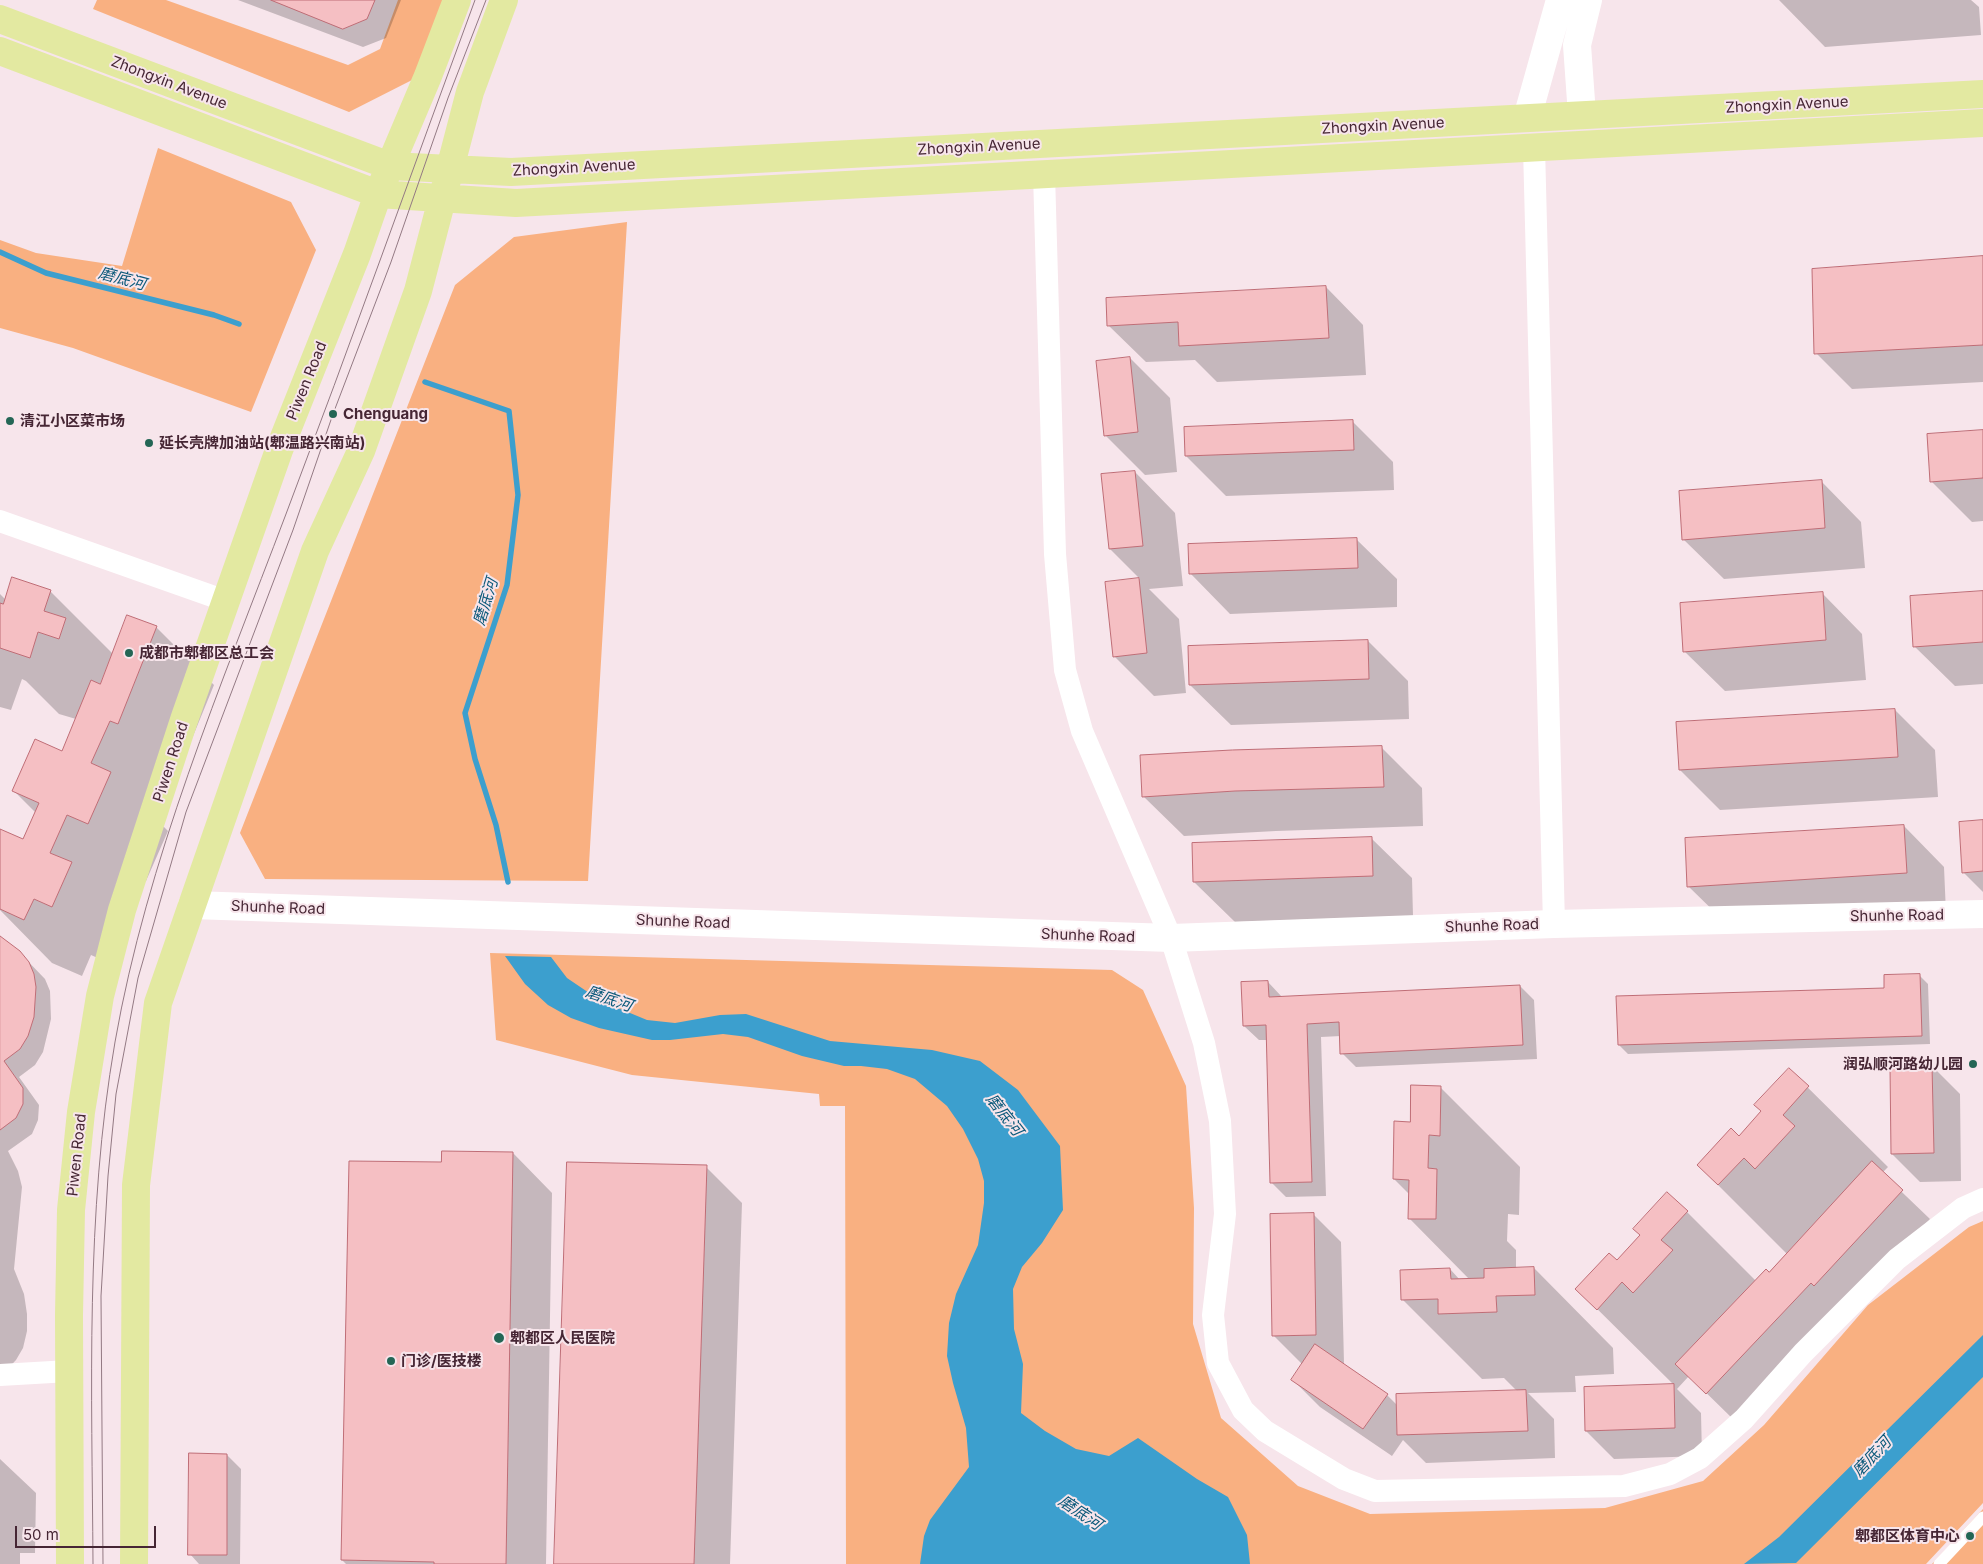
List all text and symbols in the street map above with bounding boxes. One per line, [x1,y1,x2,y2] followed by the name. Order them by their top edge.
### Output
[108,53,230,113] street label: Zhongxin Avenue
[1725,93,1849,117] street label: Zhongxin Avenue
[1321,114,1445,138] street label: Zhongxin Avenue
[917,135,1041,159] street label: Zhongxin Avenue
[512,156,636,180] street label: Zhongxin Avenue
[96,264,148,294] water label: 磨底河
[283,339,331,423] street label: Piwen Road
[343,405,428,423] place label: Chenguang
[327,408,339,420] marker: Chenguang
[20,412,125,430] place label: 清江小区菜市场
[4,415,16,427] marker: 清江小区菜市场
[159,434,365,452] place label: 延长壳牌加油站(郫温路兴南站)
[143,437,155,449] marker: 延长壳牌加油站(郫温路兴南站)
[470,576,502,628] water label: 磨底河
[139,644,274,662] place label: 成都市郫都区总工会
[123,647,135,659] marker: 成都市郫都区总工会
[150,720,192,804] street label: Piwen Road
[231,897,325,919] street label: Shunhe Road
[1850,906,1944,926] street label: Shunhe Road
[636,911,730,933] street label: Shunhe Road
[1445,915,1539,937] street label: Shunhe Road
[1041,925,1135,947] street label: Shunhe Road
[583,982,635,1016] water label: 磨底河
[1843,1055,1963,1073] place label: 润弘顺河路幼儿园
[1967,1058,1979,1070] marker: 润弘顺河路幼儿园
[982,1090,1026,1140] water label: 磨底河
[64,1113,90,1197] street label: Piwen Road
[510,1329,615,1347] place label: 郫都区人民医院
[492,1331,506,1345] marker: 郫都区人民医院
[401,1352,482,1370] place label: 门诊/医技楼
[385,1355,397,1367] marker: 门诊/医技楼
[1849,1433,1895,1481] water label: 磨底河
[1055,1492,1105,1534] water label: 磨底河
[18,1516,159,1548] scale bar
[23,1525,59,1544] text: 50 m
[1855,1527,1960,1545] place label: 郫都区体育中心
[1964,1530,1976,1542] marker: 郫都区体育中心

